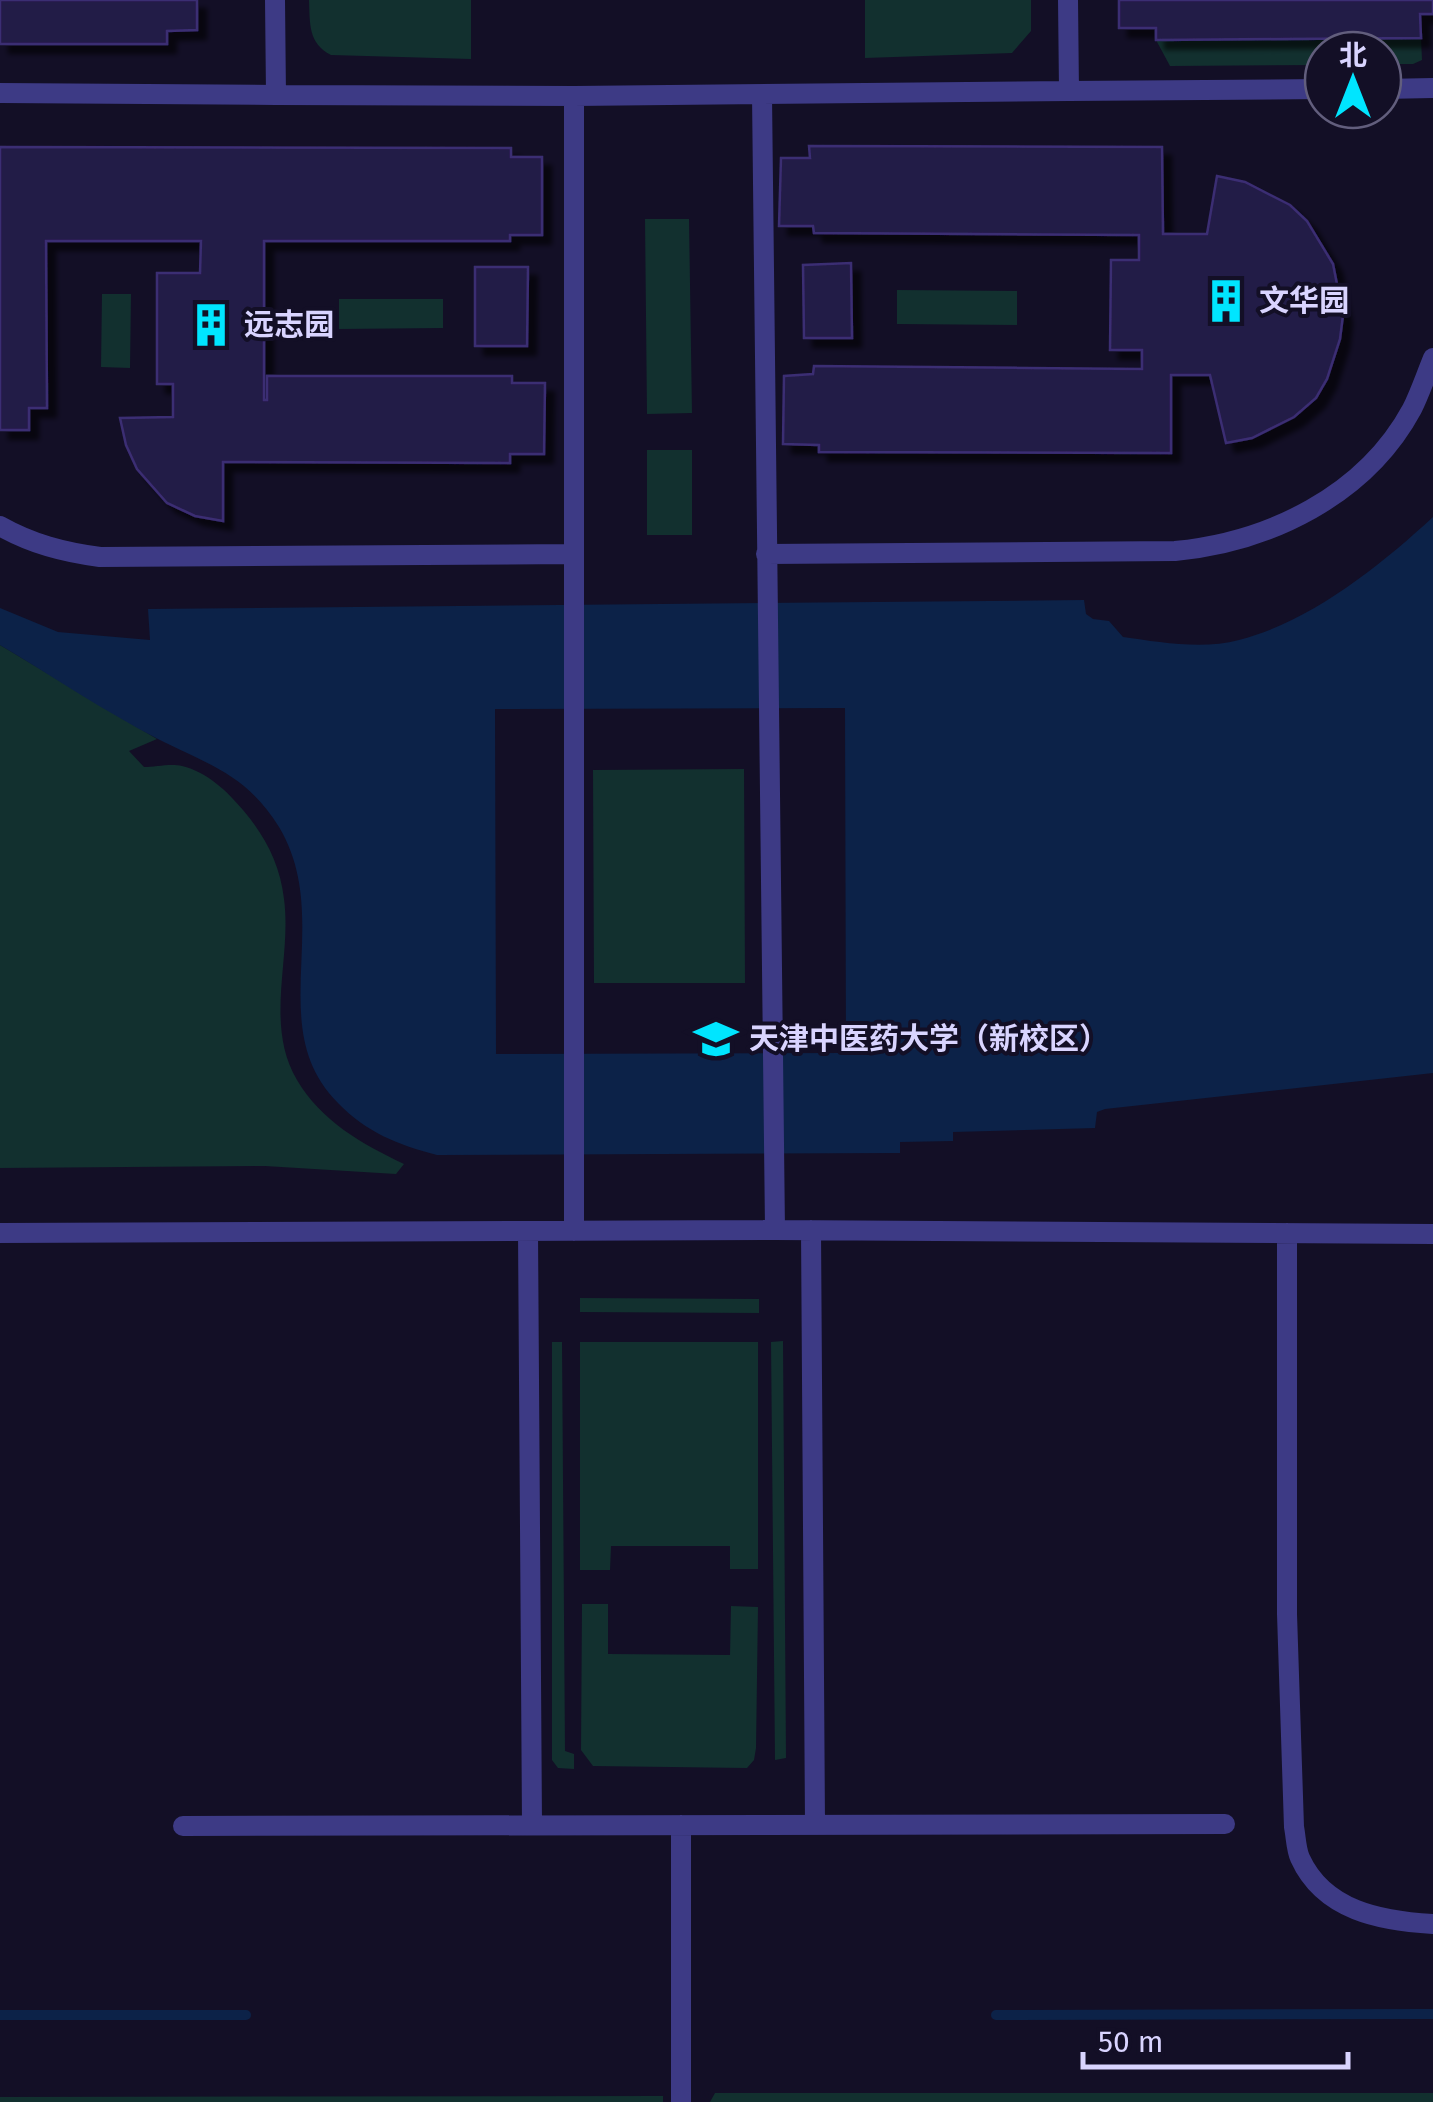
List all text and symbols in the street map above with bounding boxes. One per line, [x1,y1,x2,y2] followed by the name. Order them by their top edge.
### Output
[1303,30,1403,130] north arrow
[1339,39,1367,72] text: 北
[1202,277,1250,325] building icon: 文华园
[1259,283,1349,319] place label: 文华园
[187,301,235,349] building icon: 远志园
[244,307,334,343] place label: 远志园
[692,1015,740,1063] school or university icon: 天津中医药大学（新校区）
[749,1021,1109,1057] place label: 天津中医药大学（新校区）
[1083,2007,1348,2069] scale bar
[1098,2024,1163,2060] text: 50 m

